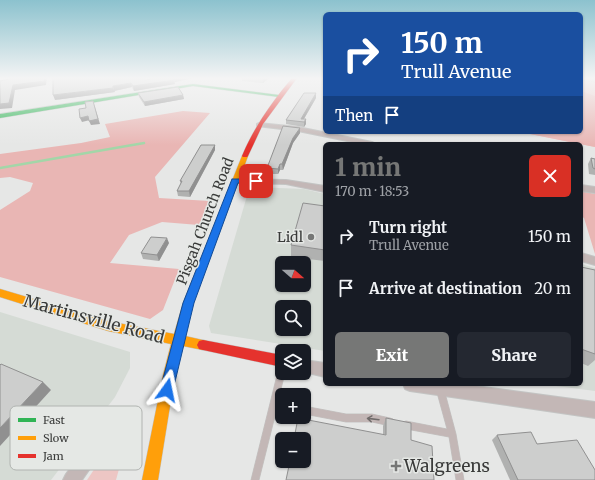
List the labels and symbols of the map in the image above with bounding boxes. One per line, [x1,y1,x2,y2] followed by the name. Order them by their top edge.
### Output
[172,154,238,287] street label: Pisgah Church Road
[239,164,273,198] pin
[277,228,304,246] place label: Lidl
[306,232,316,242] marker: Lidl
[275,256,311,292] north arrow
[21,290,167,348] street label: Martinsville Road
[146,369,188,411] position arrow
[10,406,142,470] legend
[43,413,66,427] text: Fast
[366,415,379,422] one-way arrow
[43,431,69,445] text: Slow
[42,449,64,463] text: Jam
[403,455,490,477] place label: Walgreens
[391,461,401,471] marker: Walgreens

